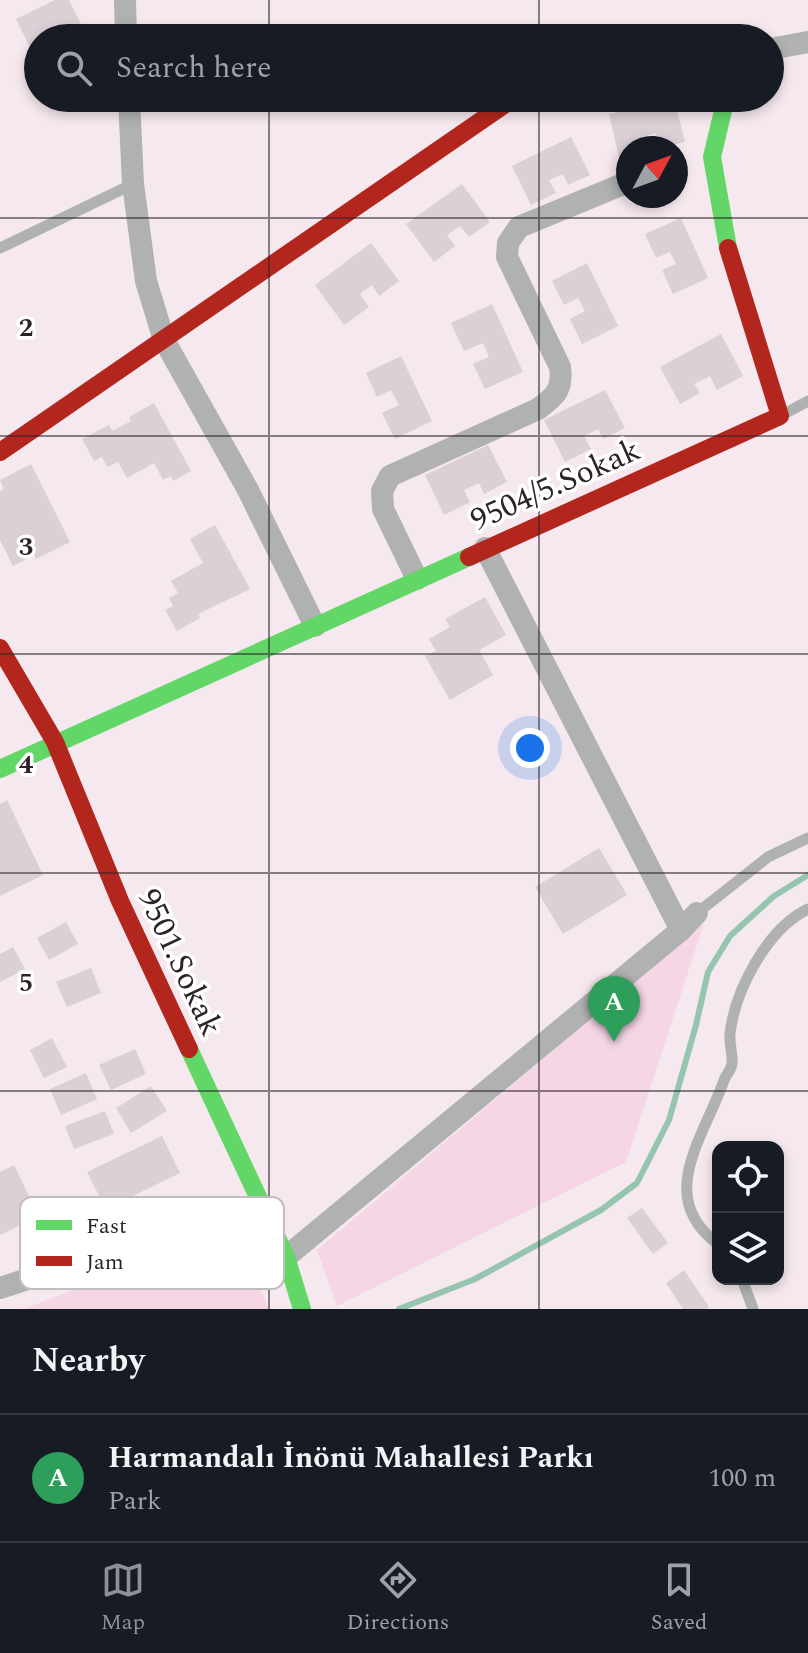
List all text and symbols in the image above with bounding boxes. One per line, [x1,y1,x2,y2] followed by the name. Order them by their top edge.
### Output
[24,24,784,112] search box
[116,45,272,91] text: Search here
[52,46,96,90] icon: search
[616,136,688,208] north arrow
[19,308,33,348] text: 2
[463,426,649,545] street label: 9504/5.Sokak
[19,527,33,567] text: 3
[510,728,550,768] your location
[19,745,34,785] text: 4
[124,881,235,1044] street label: 9501.Sokak
[19,963,33,1003] text: 5
[588,976,640,1042] pin: A
[712,1141,784,1285] map controls
[712,1141,784,1213] button: locate
[20,1197,284,1289] legend
[86,1210,127,1243] text: Fast
[712,1213,784,1285] button: layers
[86,1246,124,1279] text: Jam
[32,1335,145,1387] text: Nearby
[108,1435,594,1481] text: Harmandalı İnönü Mahallesi Parkı
[48,1458,68,1498] text: A
[708,1458,776,1498] text: 100 m
[108,1481,162,1521] text: Park
[101,1558,145,1639] tab: Map
[347,1558,449,1639] tab: Directions
[651,1558,707,1639] tab: Saved

